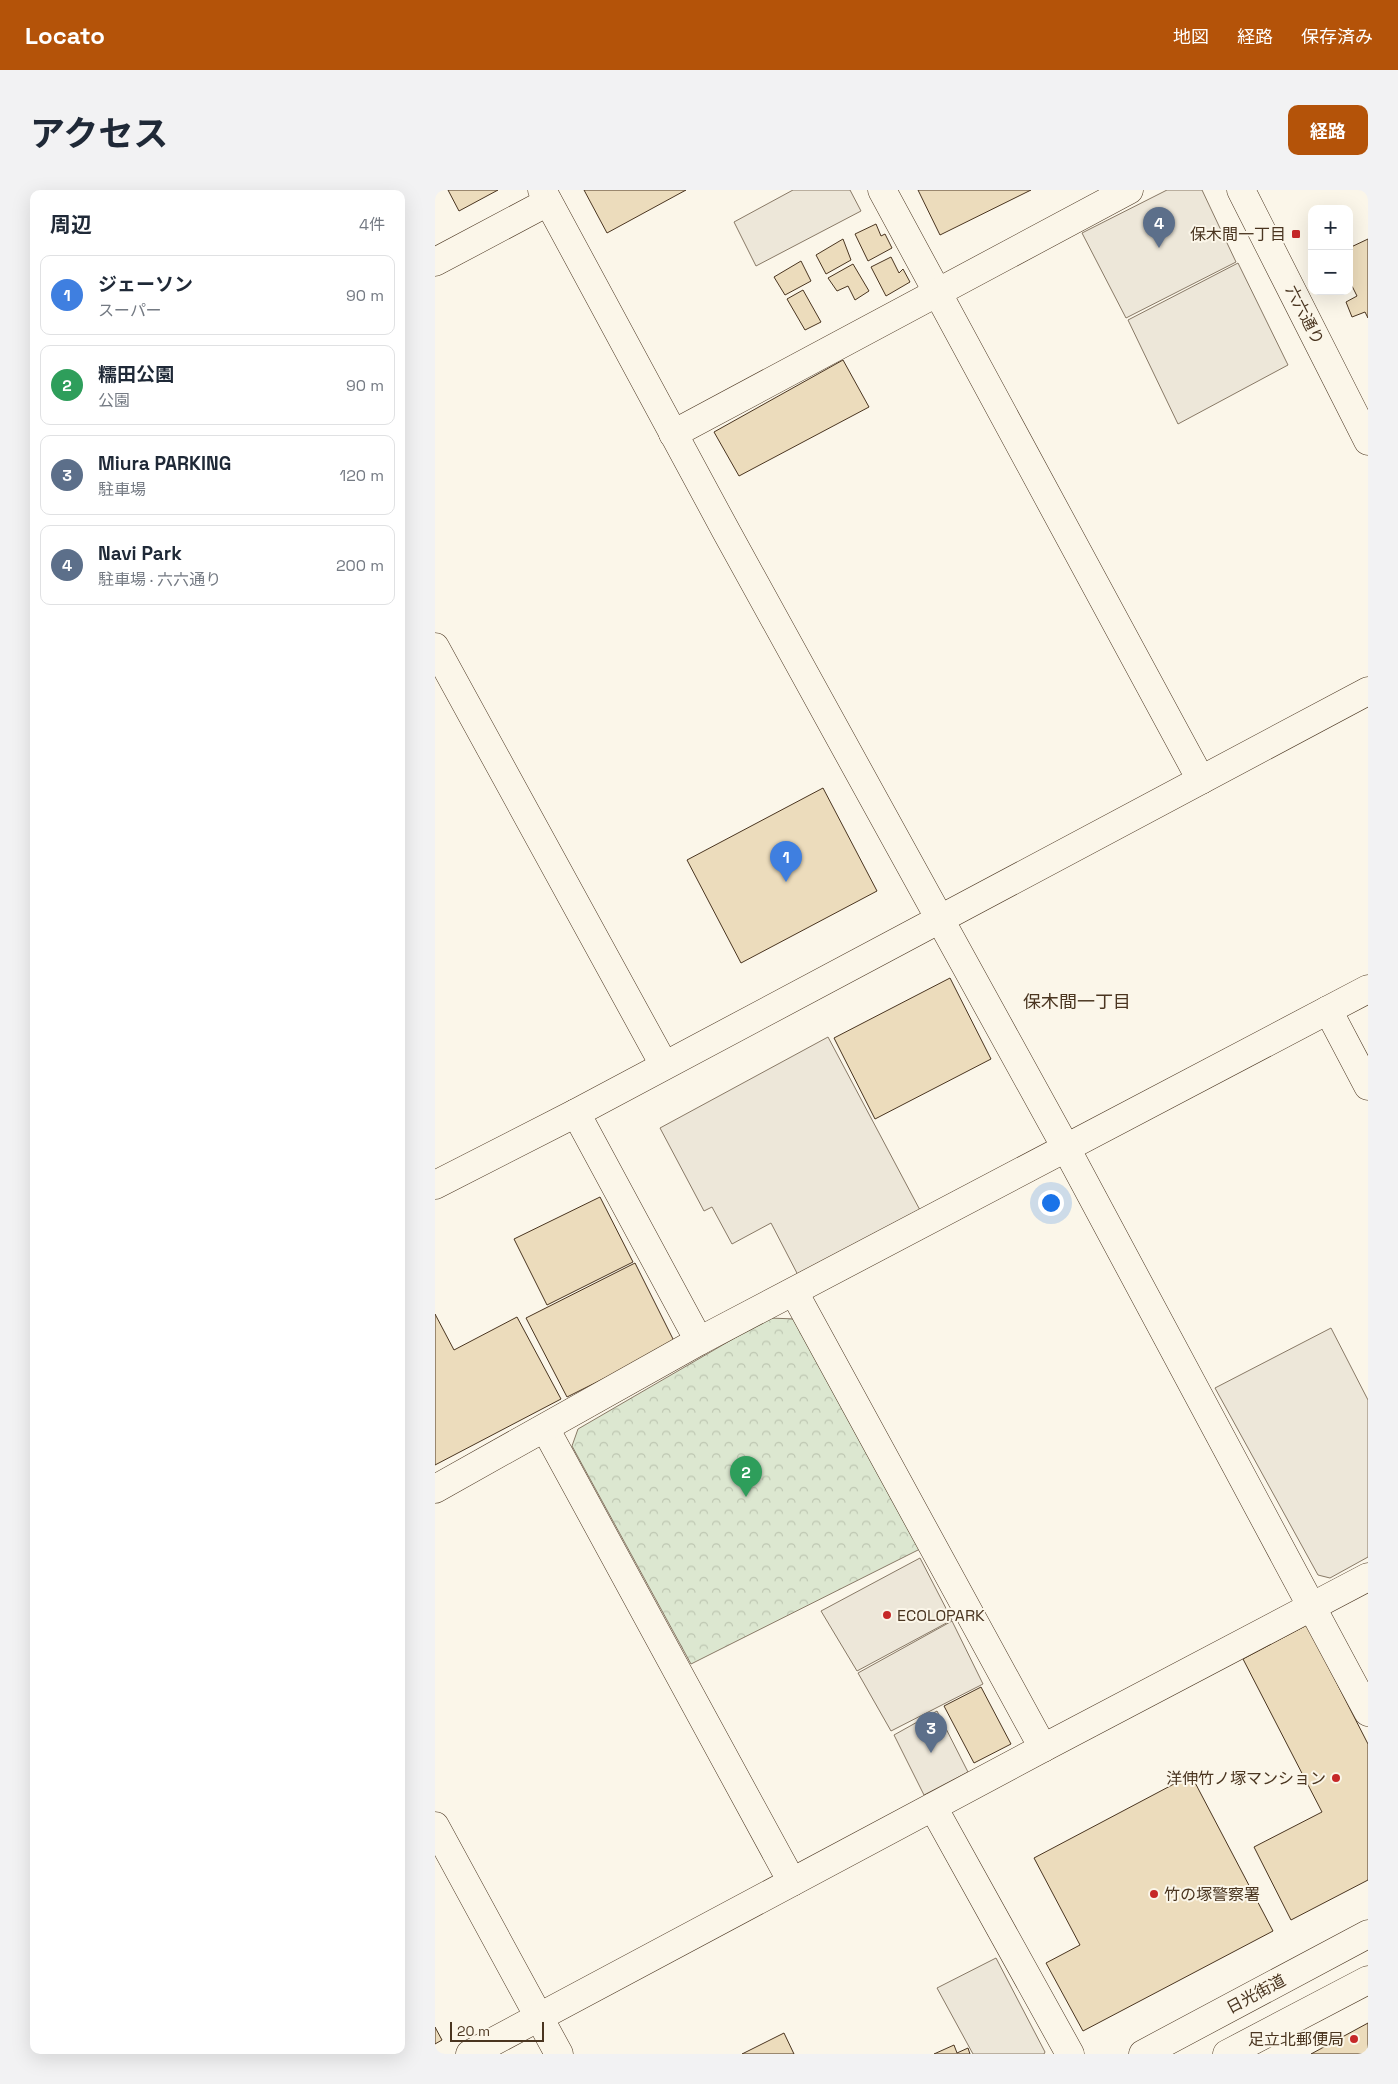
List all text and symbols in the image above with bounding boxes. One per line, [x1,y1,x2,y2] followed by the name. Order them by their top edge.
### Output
[25,20,105,51] text: Locato
[1173,25,1209,48] text: 地図
[1237,25,1273,48] text: 経路
[1301,25,1373,48] text: 保存済み
[1288,105,1368,155] button: 経路
[30,112,168,156] text: アクセス
[1308,205,1353,295] map controls
[1308,205,1353,250] button: +
[1143,207,1175,248] pin: 4
[50,211,92,238] text: 周辺
[359,214,385,235] text: 4件
[1190,224,1286,245] place label: 保木間一丁目
[1290,228,1302,240] marker: 保木間一丁目
[1308,250,1353,295] button: −
[98,272,193,297] text: ジェーソン
[1281,282,1329,348] street label: 六六通り
[63,285,71,306] text: 1
[346,285,384,306] text: 90 m
[98,300,162,321] text: スーパー
[98,362,174,387] text: 糯田公園
[62,375,72,396] text: 2
[346,375,384,396] text: 90 m
[98,390,130,411] text: 公園
[98,451,231,476] text: Miura PARKING
[62,465,72,486] text: 3
[340,465,384,486] text: 120 m
[98,479,146,500] text: 駐車場
[98,541,182,566] text: Navi Park
[62,555,72,576] text: 4
[336,555,384,576] text: 200 m
[98,569,221,590] text: 駐車場 · 六六通り
[770,841,802,882] pin: 1
[1023,990,1131,1013] district label: 保木間一丁目
[1038,1190,1064,1216] your location
[730,1456,762,1497] pin: 2
[897,1605,985,1626] place label: ECOLOPARK
[881,1609,893,1621] marker: ECOLOPARK
[915,1712,947,1753] pin: 3
[1166,1768,1326,1789] place label: 洋伸竹ノ塚マンション
[1330,1772,1342,1784] marker: 洋伸竹ノ塚マンション
[1164,1884,1260,1905] place label: 竹の塚警察署
[1148,1888,1160,1900] marker: 竹の塚警察署
[1223,1970,1289,2018] street label: 日光街道
[450,2019,544,2042] scale bar
[457,2022,490,2040] text: 20 m
[1248,2029,1344,2050] place label: 足立北郵便局
[1348,2033,1360,2045] marker: 足立北郵便局

